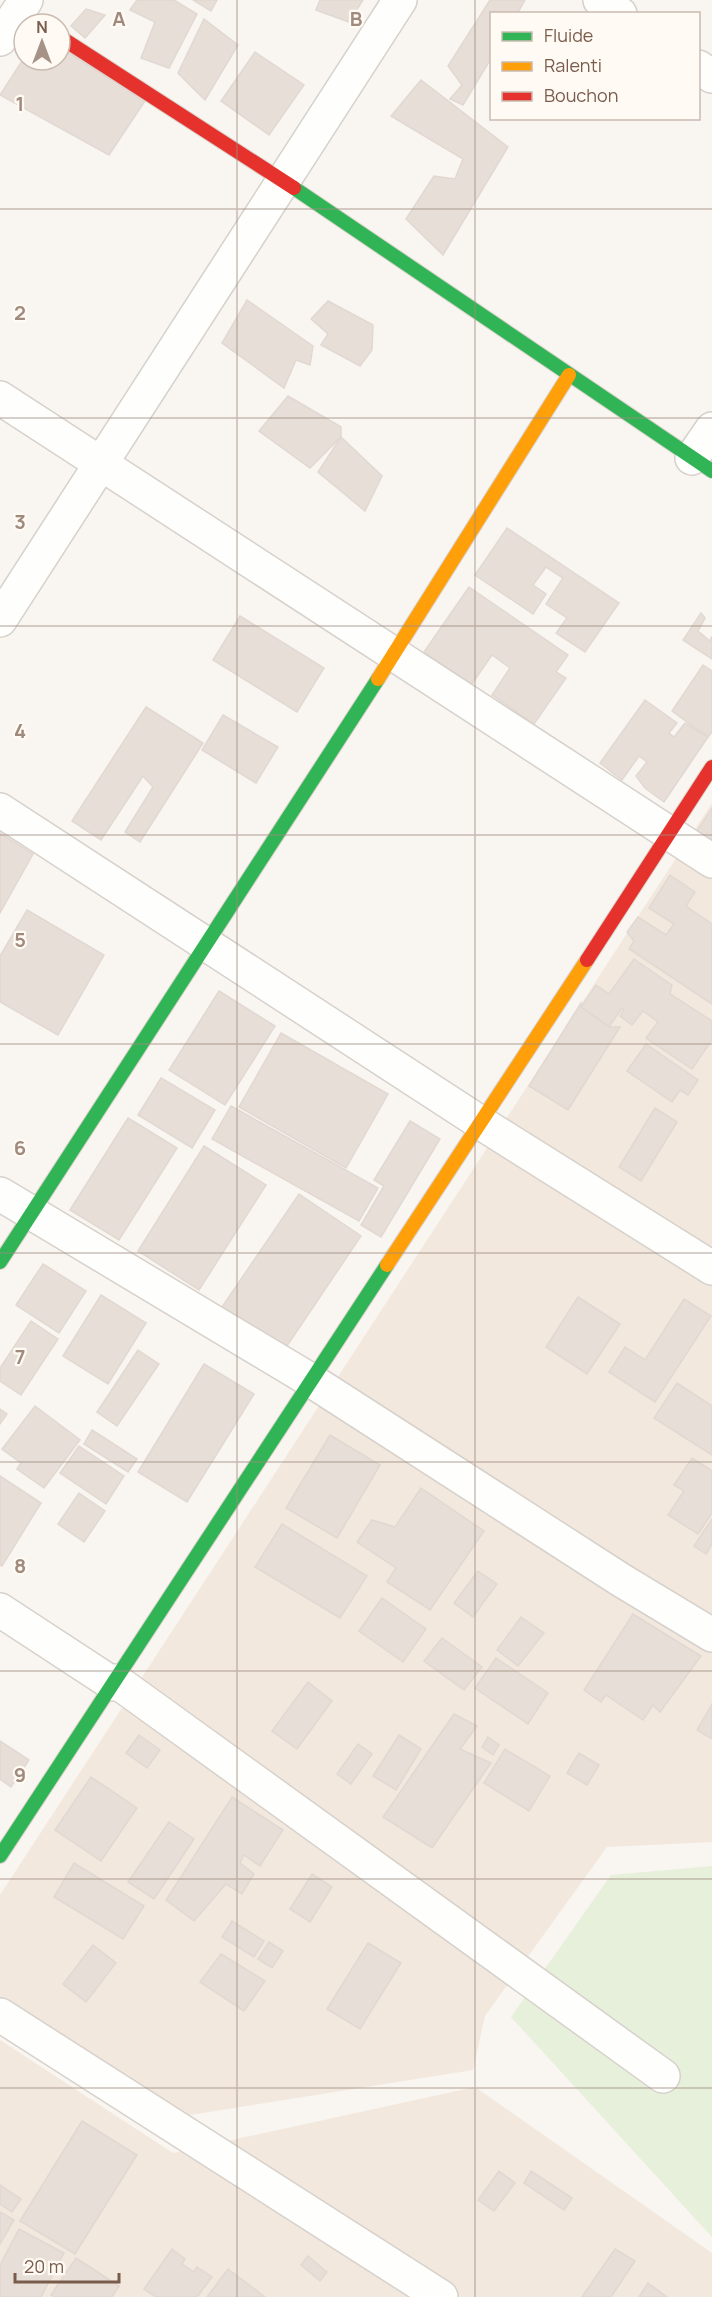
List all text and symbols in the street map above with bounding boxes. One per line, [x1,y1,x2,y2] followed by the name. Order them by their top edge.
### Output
[112,5,126,32] text: A
[350,5,363,32] text: B
[12,12,72,72] north arrow
[490,12,700,120] legend
[36,16,48,38] text: N
[544,23,593,47] text: Fluide
[544,53,602,77] text: Ralenti
[544,83,618,107] text: Bouchon
[16,90,24,117] text: 1
[14,299,26,326] text: 2
[14,508,26,535] text: 3
[14,717,26,744] text: 4
[14,926,26,953] text: 5
[14,1134,26,1161] text: 6
[15,1343,25,1370] text: 7
[14,1552,26,1579] text: 8
[14,1761,26,1788] text: 9
[15,2246,118,2284] scale bar
[24,2254,64,2278] text: 20 m

